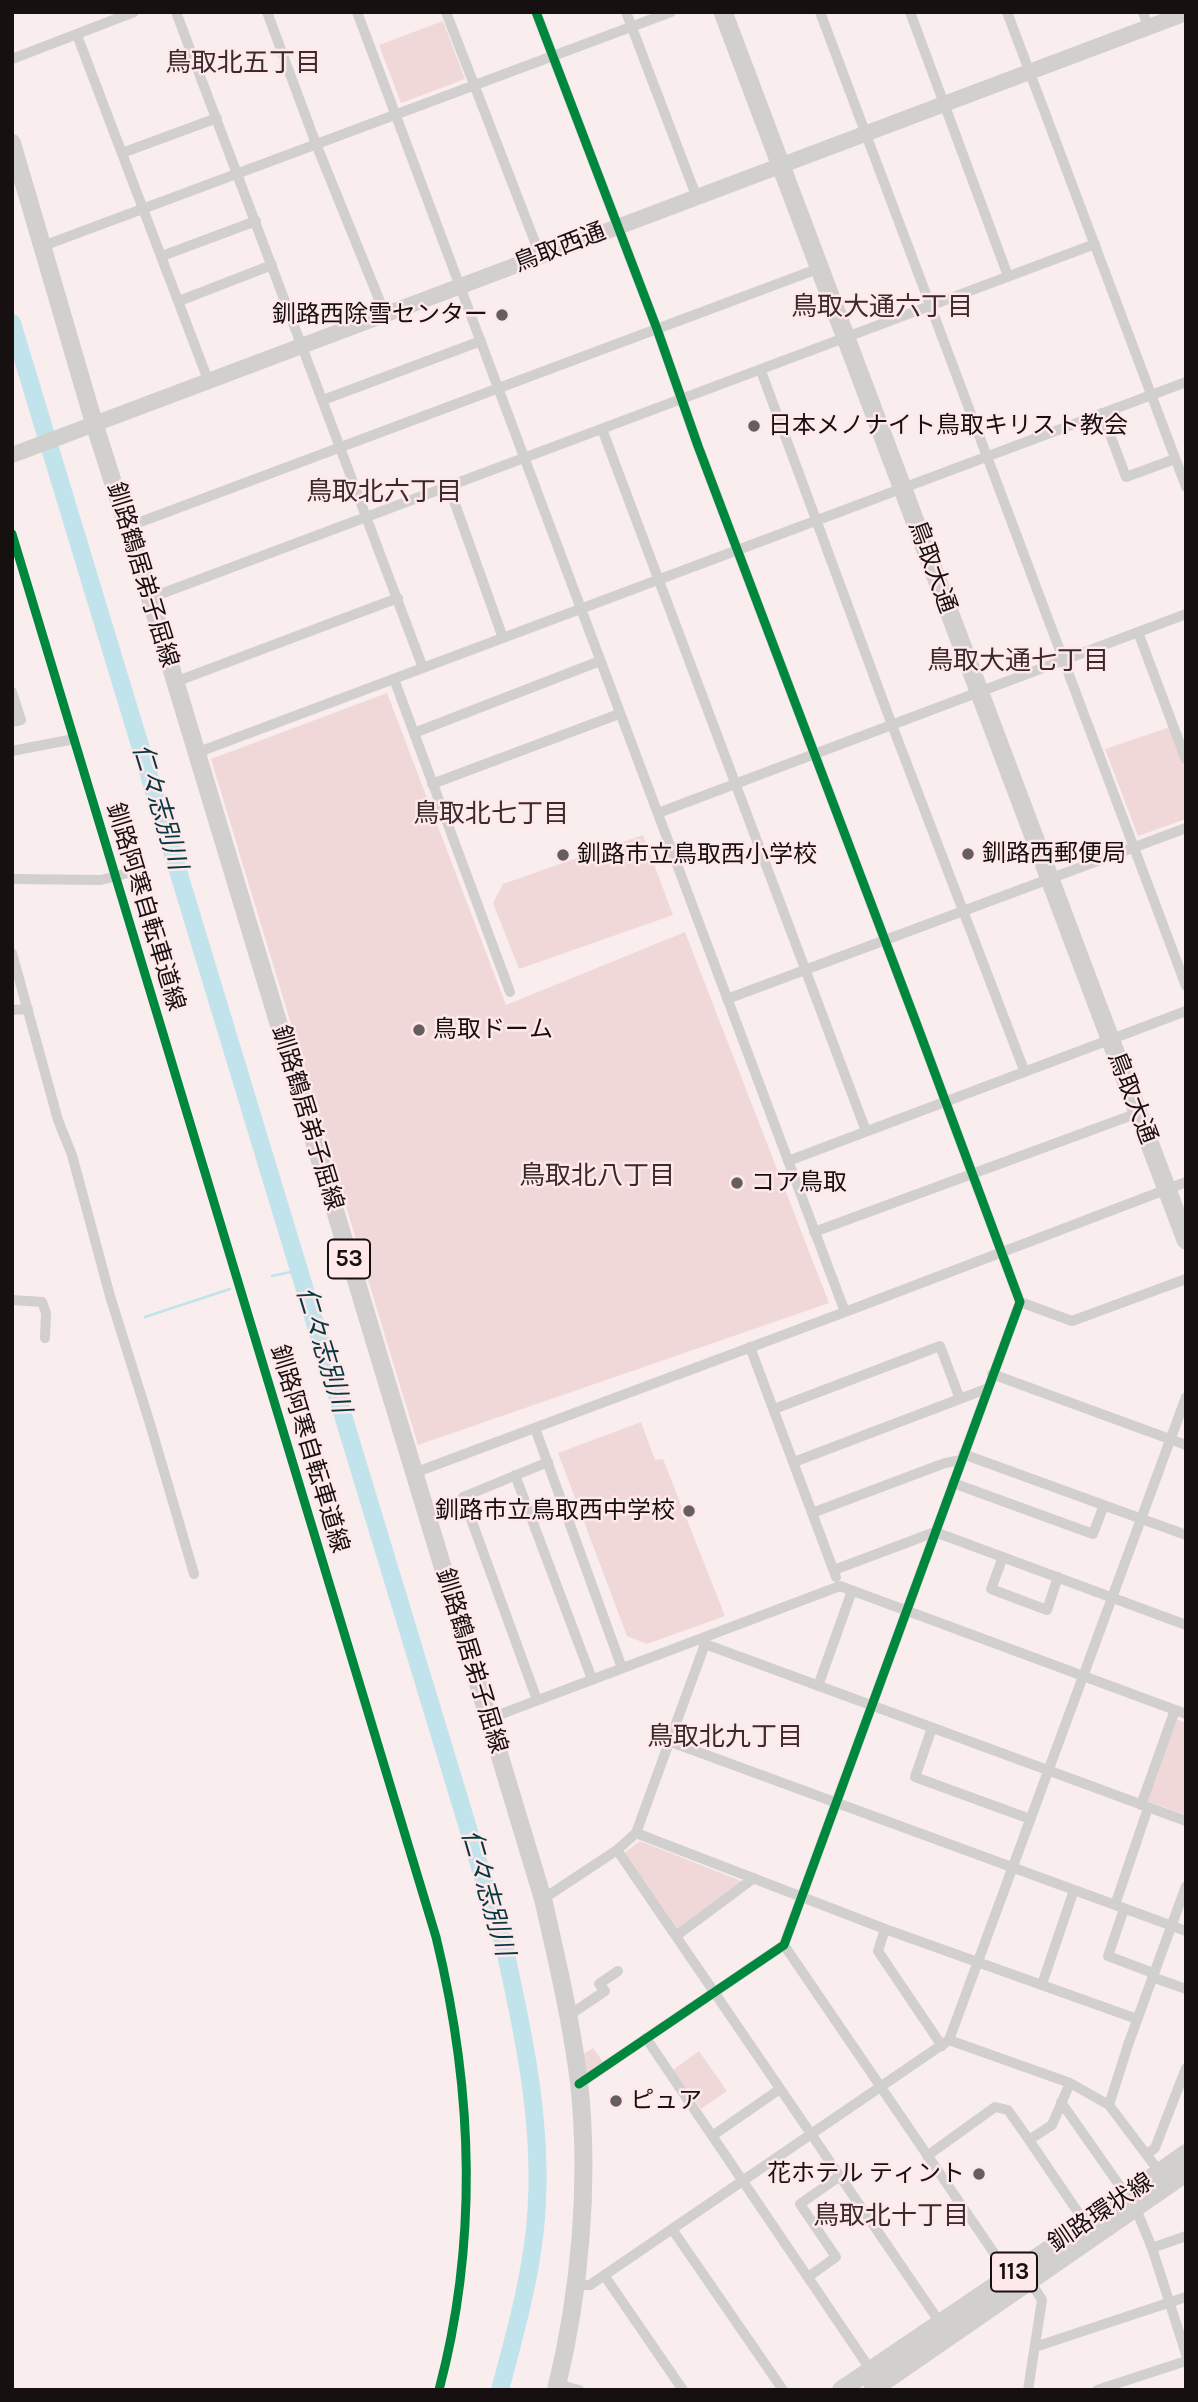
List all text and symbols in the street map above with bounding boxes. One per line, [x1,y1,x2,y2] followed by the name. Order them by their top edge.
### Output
[165,48,321,80] district label: 鳥取北五丁目
[510,217,610,279] street label: 鳥取西通
[791,292,973,324] district label: 鳥取大通六丁目
[272,301,488,329] place label: 釧路西除雪センター
[494,307,510,323] marker: 釧路西除雪センター
[768,412,1128,440] place label: 日本メノナイト鳥取キリスト教会
[746,418,762,434] marker: 日本メノナイト鳥取キリスト教会
[306,477,462,509] district label: 鳥取北六丁目
[100,479,184,671] street label: 釧路鶴居弟子屈線
[902,517,962,617] street label: 鳥取大通
[927,646,1109,678] district label: 鳥取大通七丁目
[125,740,193,874] water label: 仁々志別川
[413,799,569,831] district label: 鳥取北七丁目
[100,800,190,1014] street label: 釧路阿寒自転車道線
[982,840,1126,868] place label: 釧路西郵便局
[577,841,817,869] place label: 釧路市立鳥取西小学校
[960,846,976,862] marker: 釧路西郵便局
[555,847,571,863] marker: 釧路市立鳥取西小学校
[433,1016,553,1044] place label: 鳥取ドーム
[265,1022,349,1214] street label: 釧路鶴居弟子屈線
[411,1022,427,1038] marker: 鳥取ドーム
[1101,1048,1163,1148] street label: 鳥取大通
[519,1161,675,1193] district label: 鳥取北八丁目
[751,1169,847,1197] place label: コア鳥取
[729,1175,745,1191] marker: コア鳥取
[328,1240,370,1278] road number: 53
[289,1283,357,1417] water label: 仁々志別川
[264,1342,354,1556] street label: 釧路阿寒自転車道線
[435,1497,675,1525] place label: 釧路市立鳥取西中学校
[681,1503,697,1519] marker: 釧路市立鳥取西中学校
[429,1565,513,1757] street label: 釧路鶴居弟子屈線
[647,1722,803,1754] district label: 鳥取北九丁目
[454,1826,520,1960] water label: 仁々志別川
[630,2087,702,2115] place label: ピュア
[608,2093,624,2109] marker: ピュア
[767,2160,965,2188] place label: 花ホテル ティント
[971,2166,987,2182] marker: 花ホテル ティント
[1043,2168,1159,2258] street label: 釧路環状線
[813,2201,969,2233] district label: 鳥取北十丁目
[991,2252,1037,2292] road number: 113

